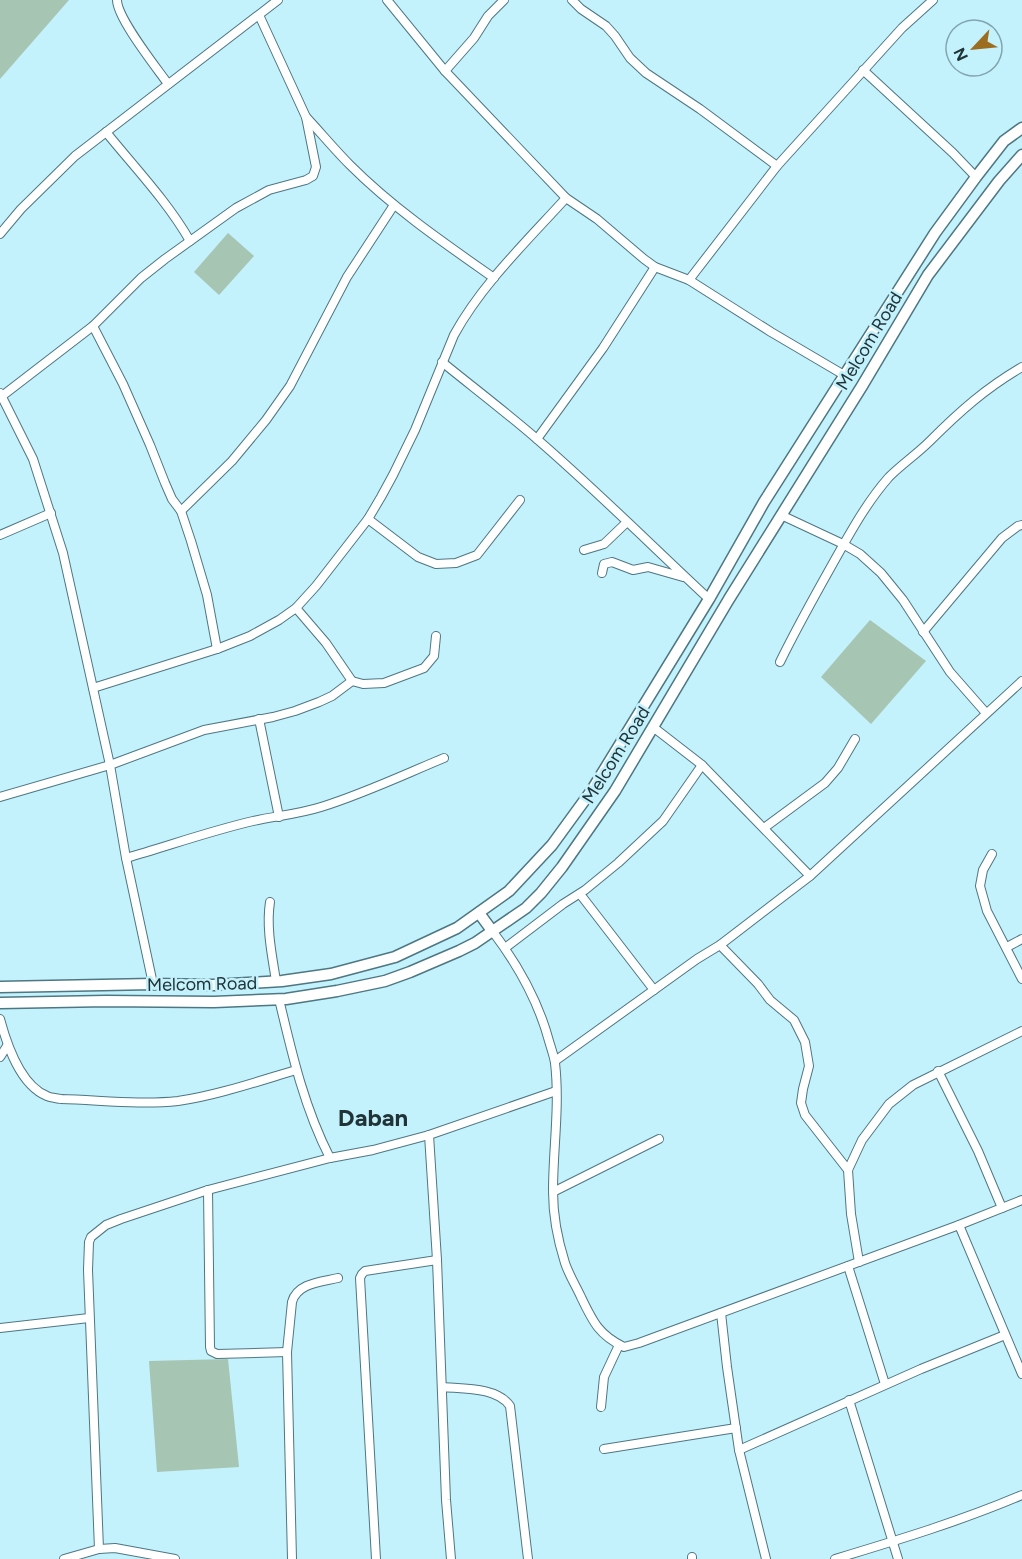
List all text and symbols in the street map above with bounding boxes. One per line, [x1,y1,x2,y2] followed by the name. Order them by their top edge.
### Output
[944,18,1004,78] north arrow
[950,45,972,64] text: N
[831,288,907,394] street label: Melcom Road
[577,702,655,808] street label: Melcom Road
[147,972,257,996] street label: Melcom Road
[338,1103,408,1132] district label: Daban

